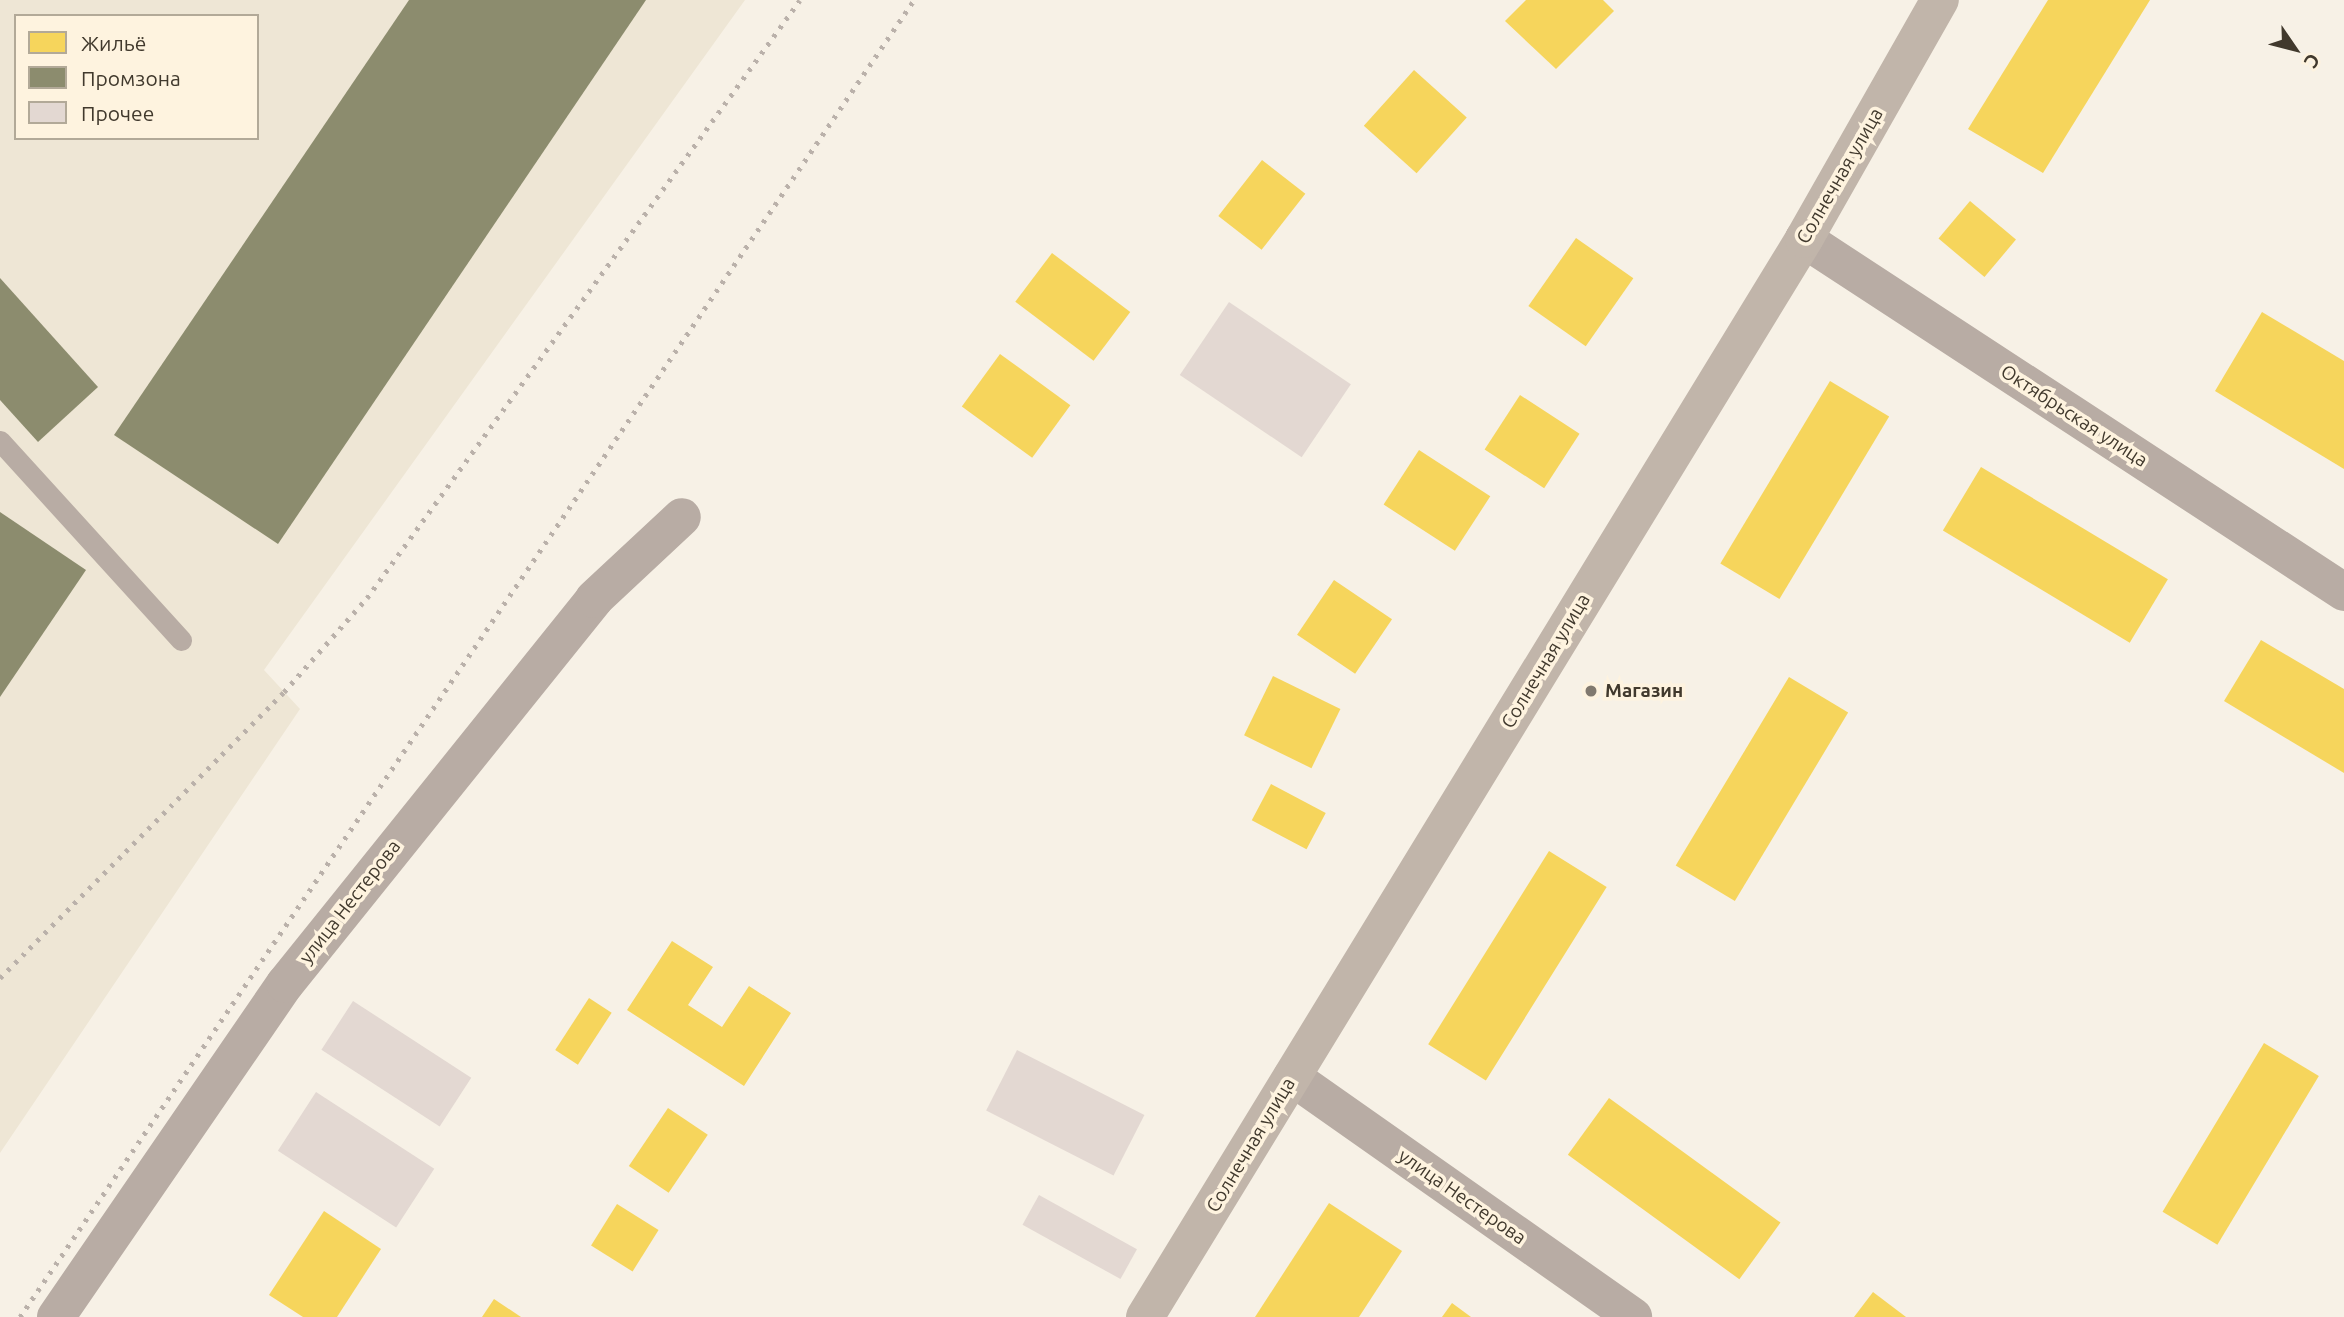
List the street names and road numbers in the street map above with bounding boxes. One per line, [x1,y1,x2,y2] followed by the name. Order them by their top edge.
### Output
[1792,104,1888,248] street label: Солнечная улица
[1996,360,2152,472] street label: Октябрьская улица
[1497,590,1595,732] street label: Солнечная улица
[295,836,405,968] street label: улица Нестерова
[1202,1074,1300,1216] street label: Солнечная улица
[1394,1144,1530,1250] street label: улица Нестерова

